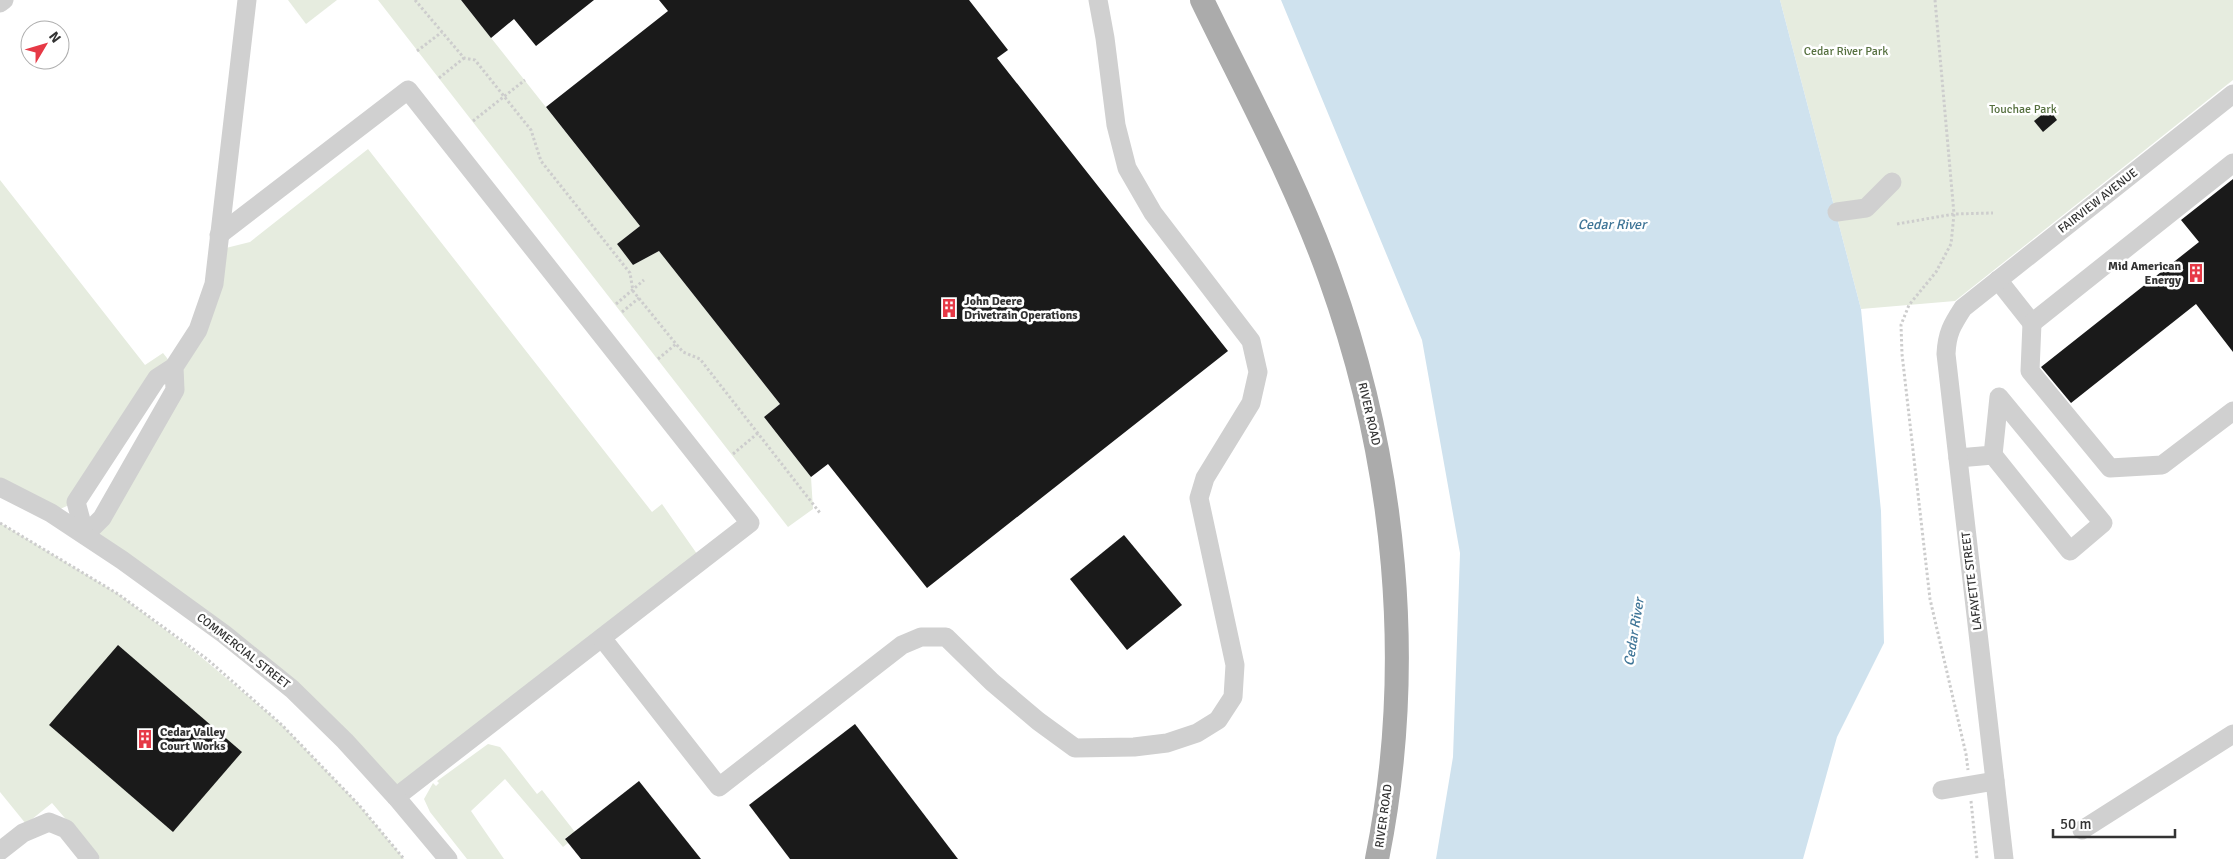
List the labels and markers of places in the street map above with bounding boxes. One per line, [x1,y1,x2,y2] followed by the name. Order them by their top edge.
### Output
[2108,259,2181,288] place label: Mid American Energy
[2185,262,2207,284] building icon: Mid American Energy
[964,294,1078,323] place label: John Deere Drivetrain Operations
[938,297,960,319] building icon: John Deere Drivetrain Operations
[160,725,226,754] place label: Cedar Valley Court Works
[134,728,156,750] building icon: Cedar Valley Court Works

